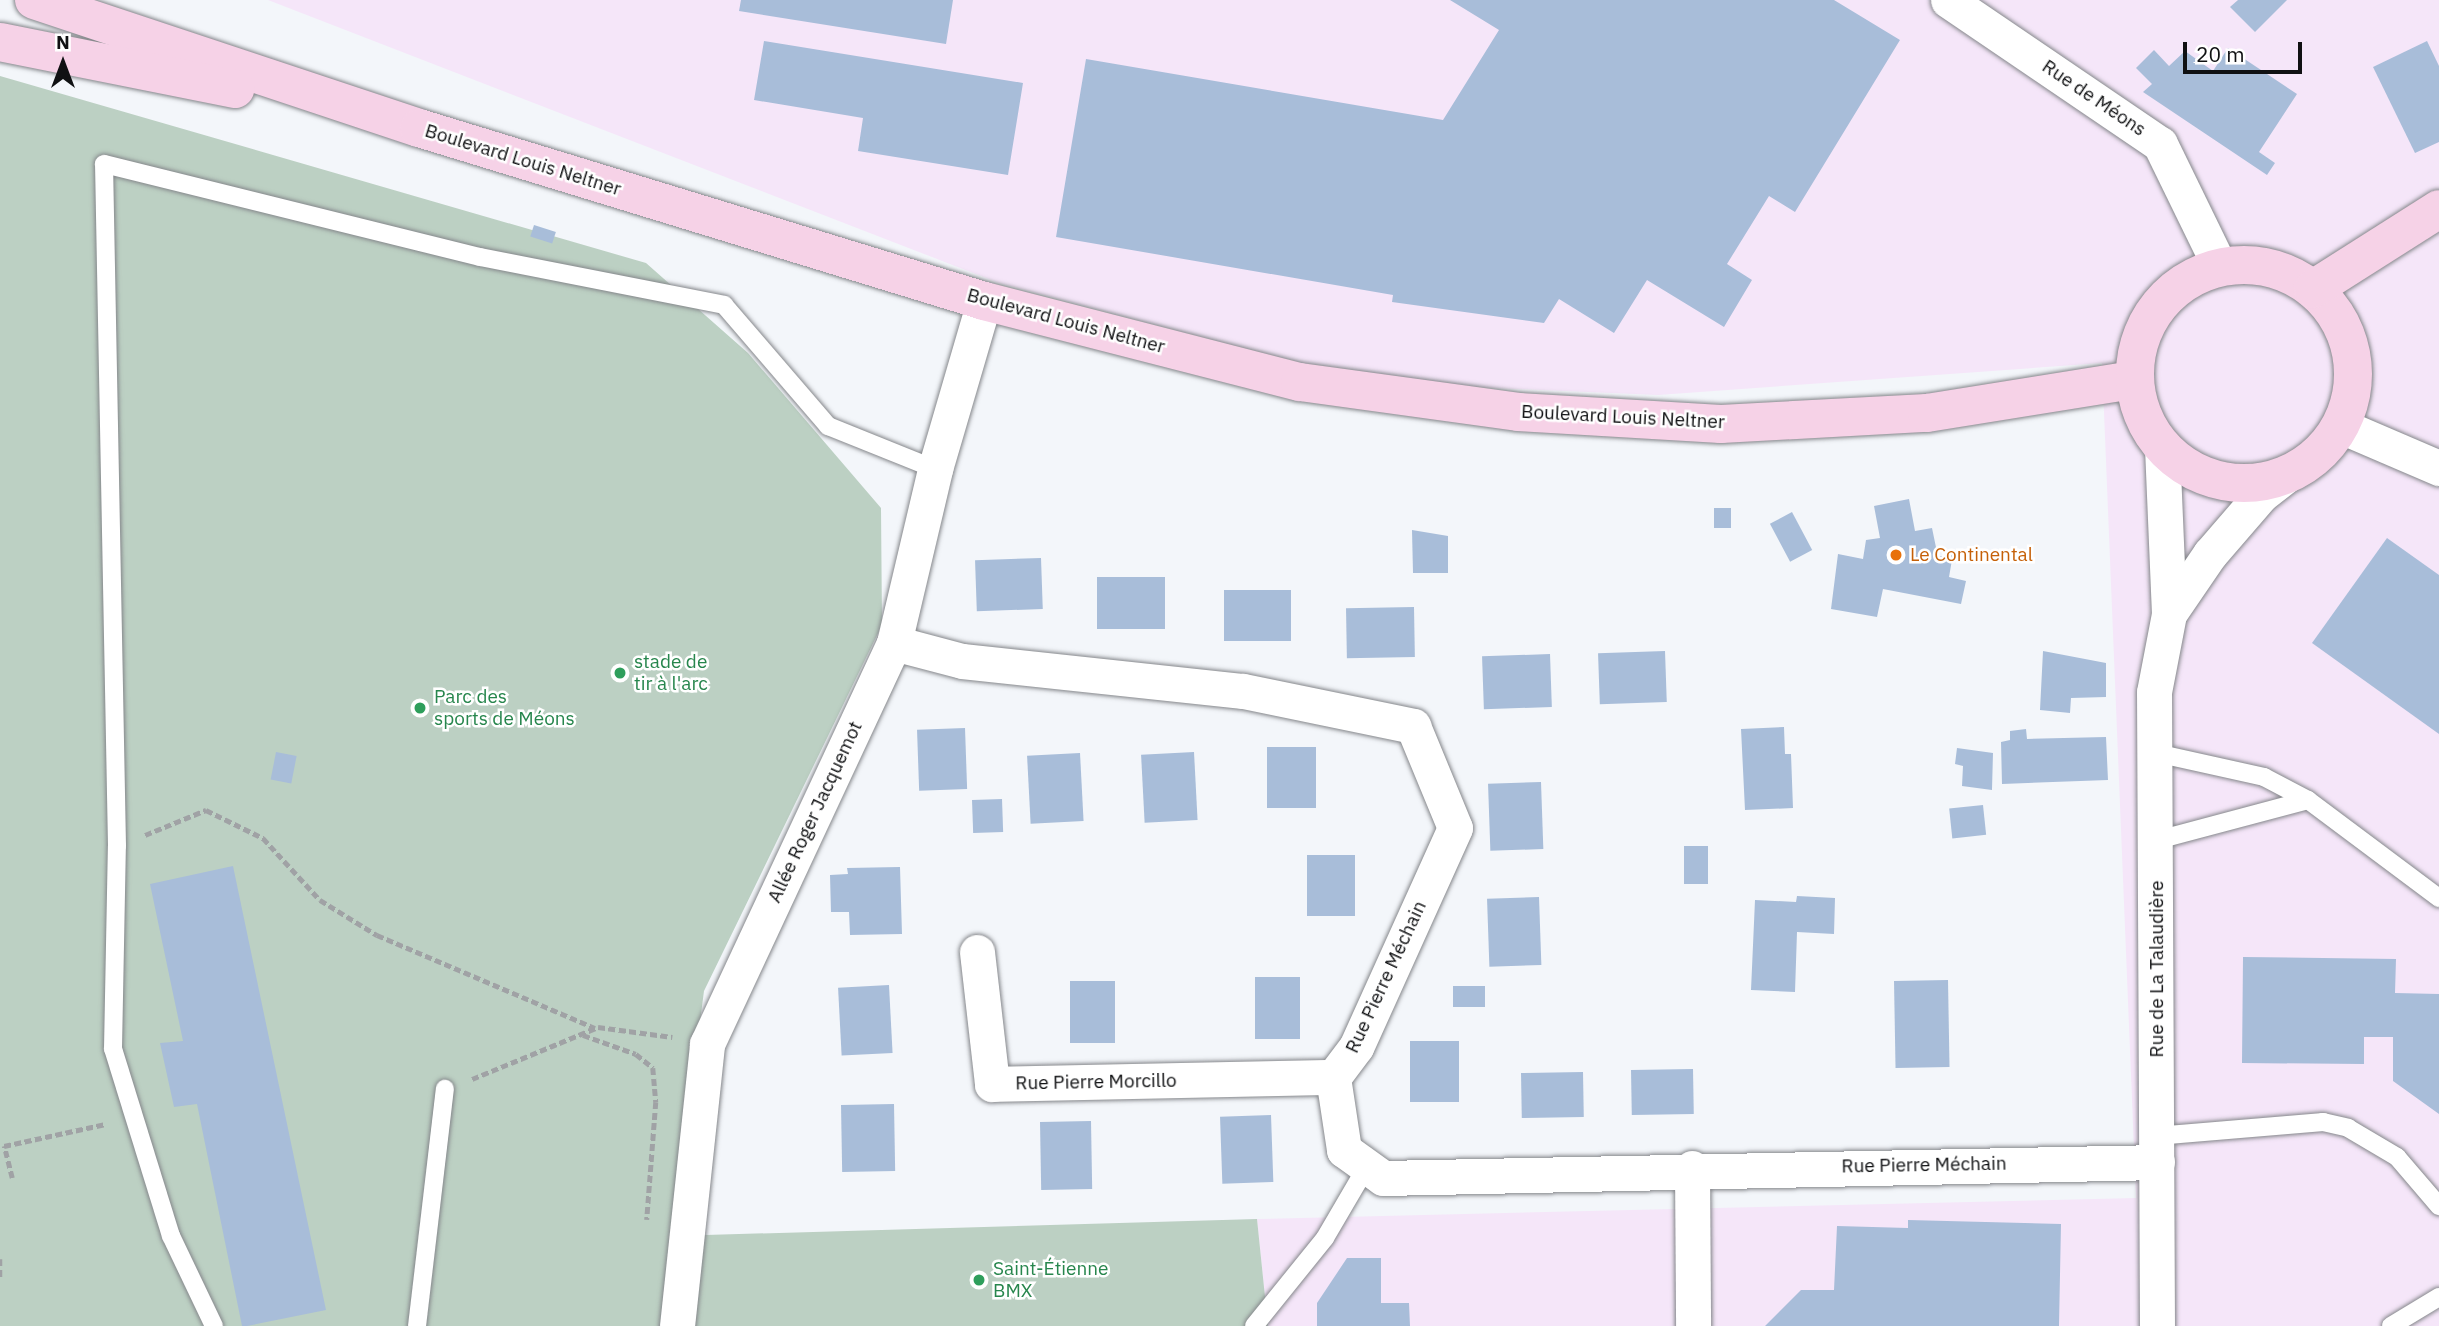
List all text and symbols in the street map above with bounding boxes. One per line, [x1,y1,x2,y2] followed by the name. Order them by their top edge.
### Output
[28,28,98,98] north arrow
[2187,28,2306,72] scale bar
[56,30,70,54] text: N
[2196,40,2245,68] text: 20 m
[2038,55,2150,141] street label: Rue de Méons
[422,119,624,201] street label: Boulevard Louis Neltner
[965,284,1167,358] street label: Boulevard Louis Neltner
[1521,400,1725,434] street label: Boulevard Louis Neltner
[1910,544,2033,566] place label: Le Continental
[1888,547,1904,563] marker: Le Continental
[634,651,708,695] place label: stade de tir à l'arc
[612,665,628,681] marker: stade de tir à l'arc
[434,686,575,730] place label: Parc des sports de Méons
[412,700,428,716] marker: Parc des sports de Méons
[763,718,867,906] street label: Allée Roger Jacquemot
[2146,880,2168,1058] street label: Rue de La Talaudière
[1341,897,1431,1057] street label: Rue Pierre Méchain
[1015,1069,1177,1095] street label: Rue Pierre Morcillo
[1841,1152,2007,1178] street label: Rue Pierre Méchain
[993,1258,1109,1302] place label: Saint-Étienne BMX
[971,1272,987,1288] marker: Saint-Étienne BMX

